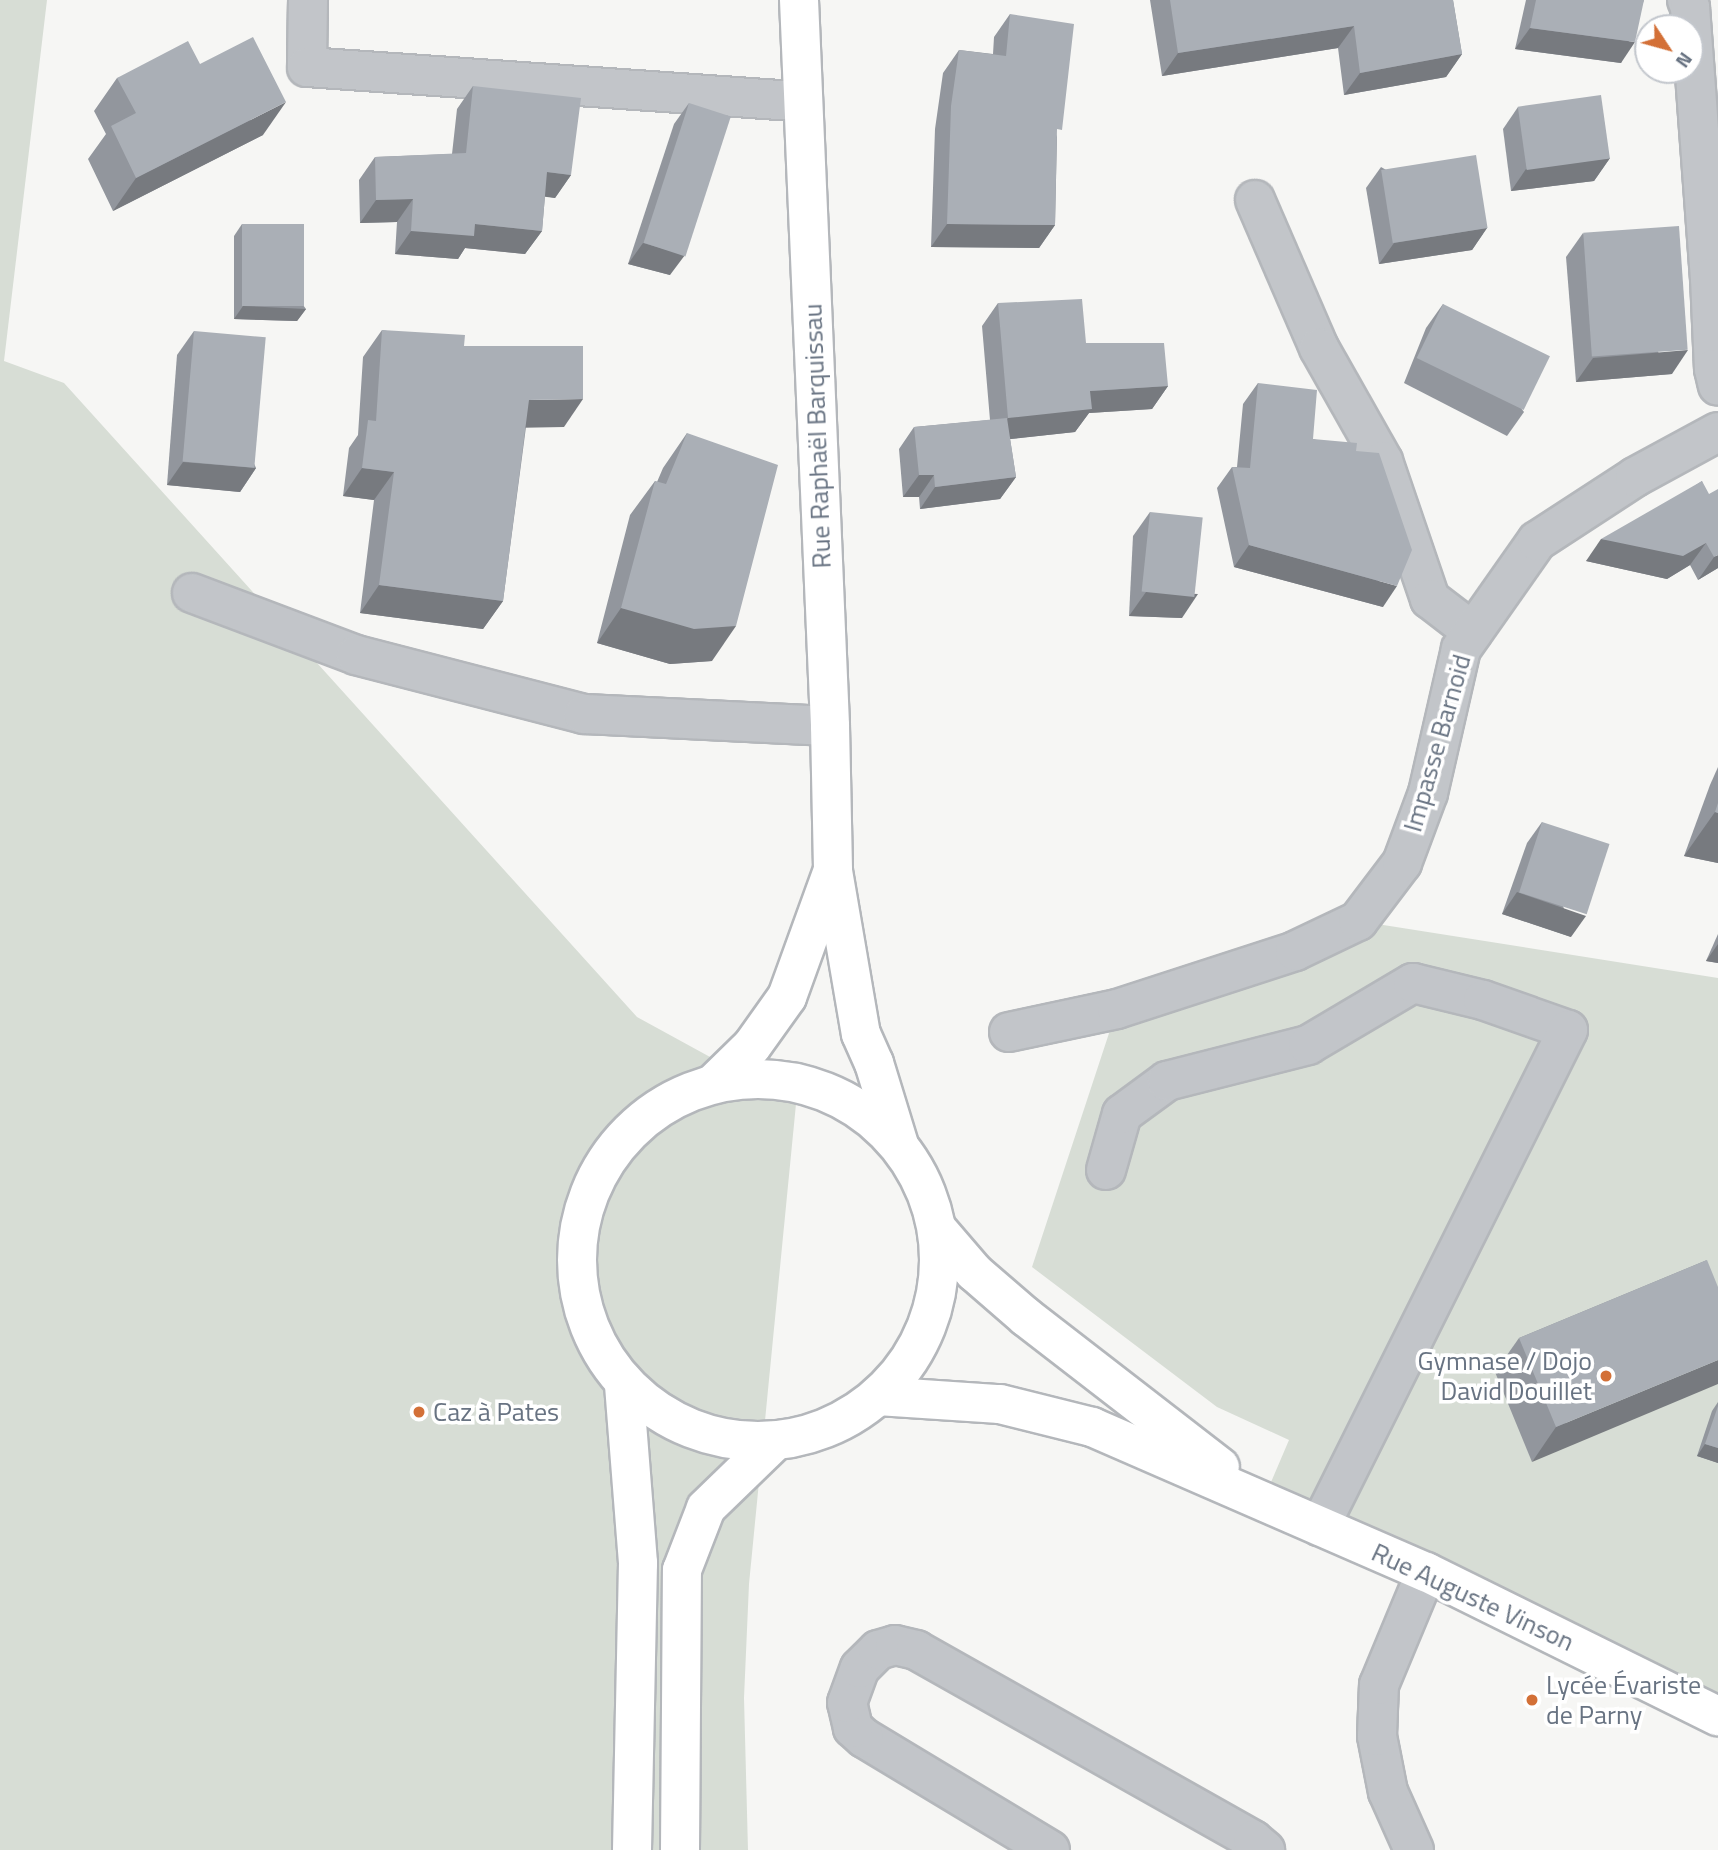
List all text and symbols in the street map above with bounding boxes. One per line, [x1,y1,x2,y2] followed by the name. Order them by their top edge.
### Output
[1634,14,1704,84] north arrow
[1669,47,1700,74] text: N
[797,303,837,569] street label: Rue Raphaël Barquissau
[1397,651,1477,835] street label: Impasse Barnoid
[1418,1345,1592,1406] place label: Gymnase / Dojo David Douillet
[1598,1368,1614,1384] marker: Gymnase / Dojo David Douillet
[433,1396,559,1428] place label: Caz à Pates
[411,1404,427,1420] marker: Caz à Pates
[1367,1536,1579,1658] street label: Rue Auguste Vinson
[1546,1669,1701,1730] place label: Lycée Évariste de Parny
[1524,1692,1540,1708] marker: Lycée Évariste de Parny

